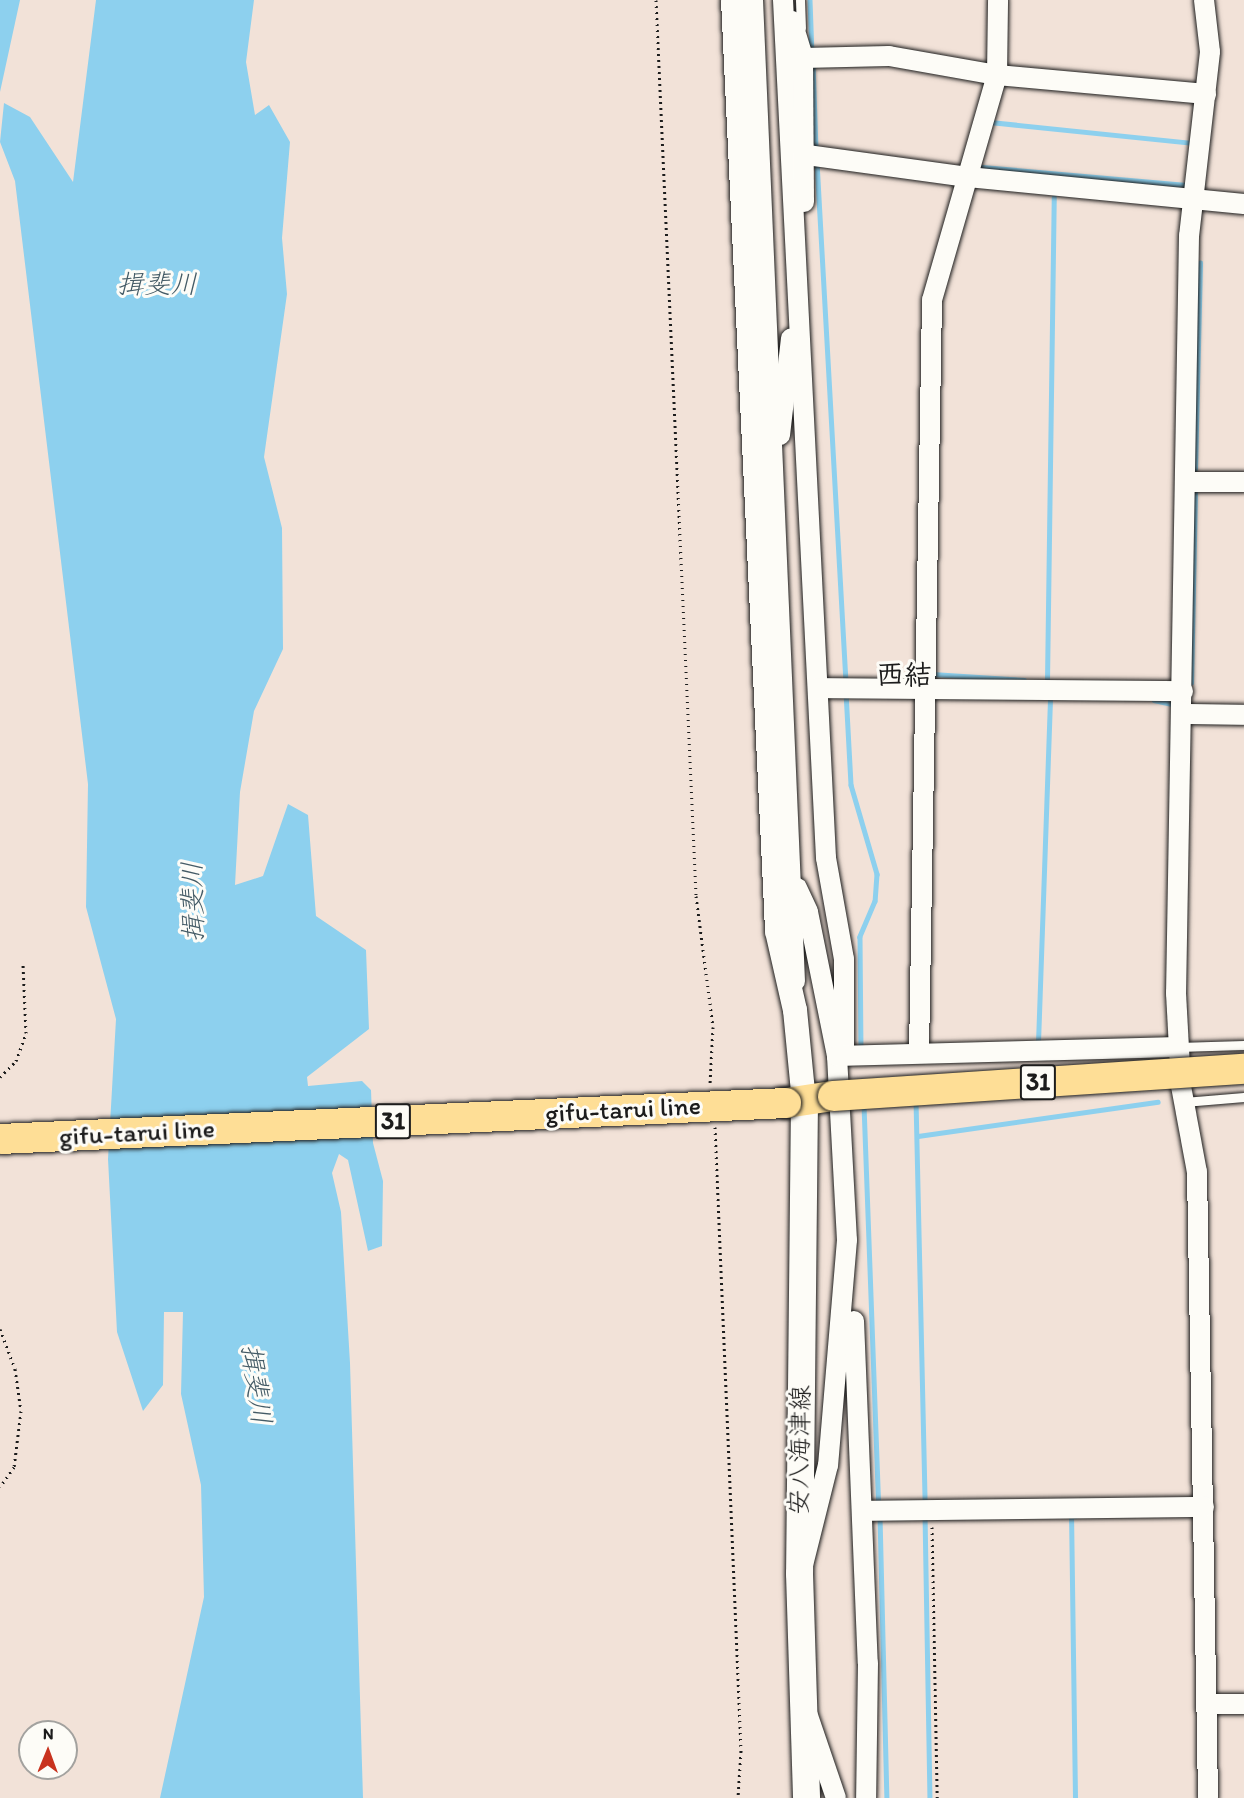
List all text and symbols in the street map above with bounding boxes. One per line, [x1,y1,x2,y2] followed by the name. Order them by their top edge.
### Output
[117,268,197,300] water label: 揖斐川
[876,657,932,691] district label: 西結
[175,861,209,943] water label: 揖斐川
[1018,1061,1058,1103] road number: 31
[545,1090,701,1130] street label: gifu-tarui line
[374,1100,412,1142] road number: 31
[59,1113,215,1153] street label: gifu-tarui line
[235,1342,279,1426] water label: 揖斐川
[783,1385,817,1515] street label: 安八海津線
[18,1720,78,1780] north arrow
[43,1724,54,1743] text: N

